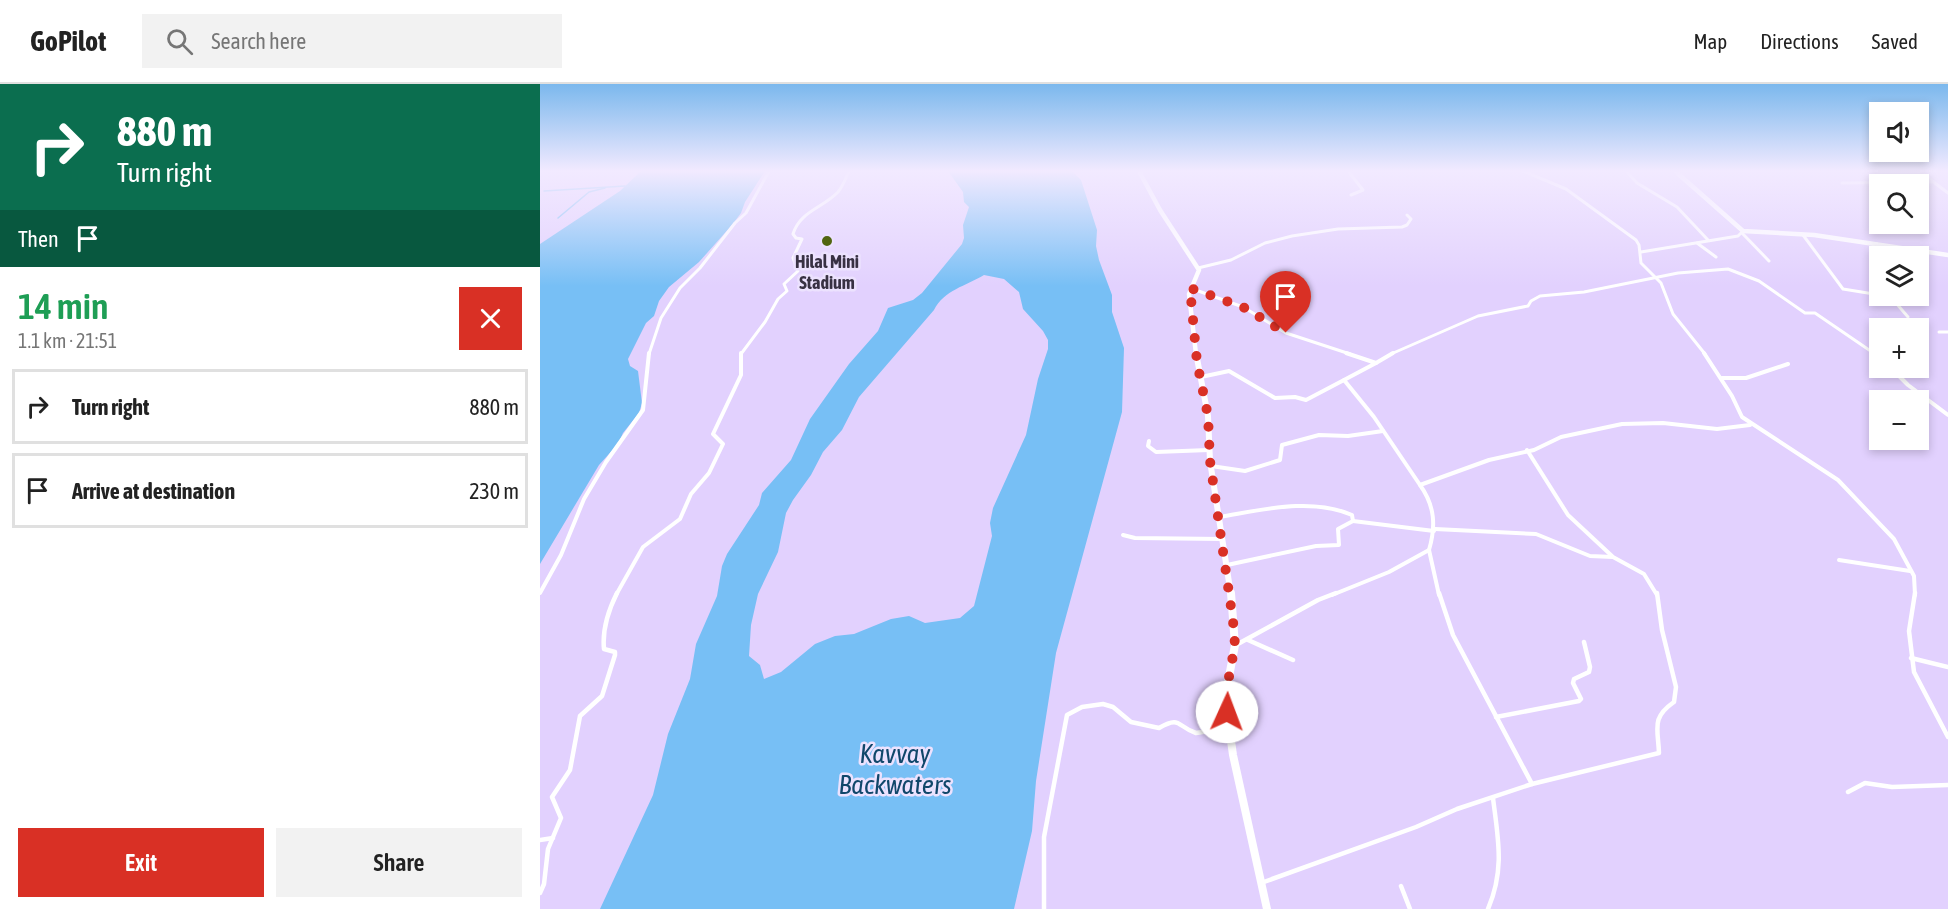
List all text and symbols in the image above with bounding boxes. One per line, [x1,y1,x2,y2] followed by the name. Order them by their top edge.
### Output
[142,14,562,68] search box
[30,25,106,57] text: GoPilot
[163,25,196,58] icon: search
[211,28,306,54] text: Search here
[1693,29,1727,53] text: Map
[1760,29,1839,53] text: Directions
[1872,29,1918,53] text: Saved
[1869,102,1929,450] map controls
[1869,102,1929,162] button: sound
[117,107,212,155] text: 880 m
[18,108,96,186] icon: right
[117,157,212,188] text: Turn right
[1869,174,1929,234] button: search
[71,222,104,255] icon: arrive
[18,226,59,252] text: Then
[820,234,834,248] marker: Hilal Mini Stadium
[1869,246,1929,306] button: layers
[795,251,859,293] place label: Hilal Mini Stadium
[1260,271,1311,333] pin
[1269,280,1302,313] icon: arrive
[18,285,108,327] text: 14 min
[459,287,522,350] button: close
[1869,318,1929,378] button: +
[18,329,117,352] text: 1.1 km · 21:51
[21,390,54,423] icon: right
[1869,390,1929,450] button: −
[72,394,149,420] text: Turn right
[469,394,519,420] text: 880 m
[21,474,54,507] icon: arrive
[72,478,235,504] text: Arrive at destination
[469,478,519,504] text: 230 m
[1195,680,1259,744] position arrow
[839,738,951,800] water label: Kavvay Backwaters
[18,828,264,897] button: Exit
[276,828,522,897] button: Share

